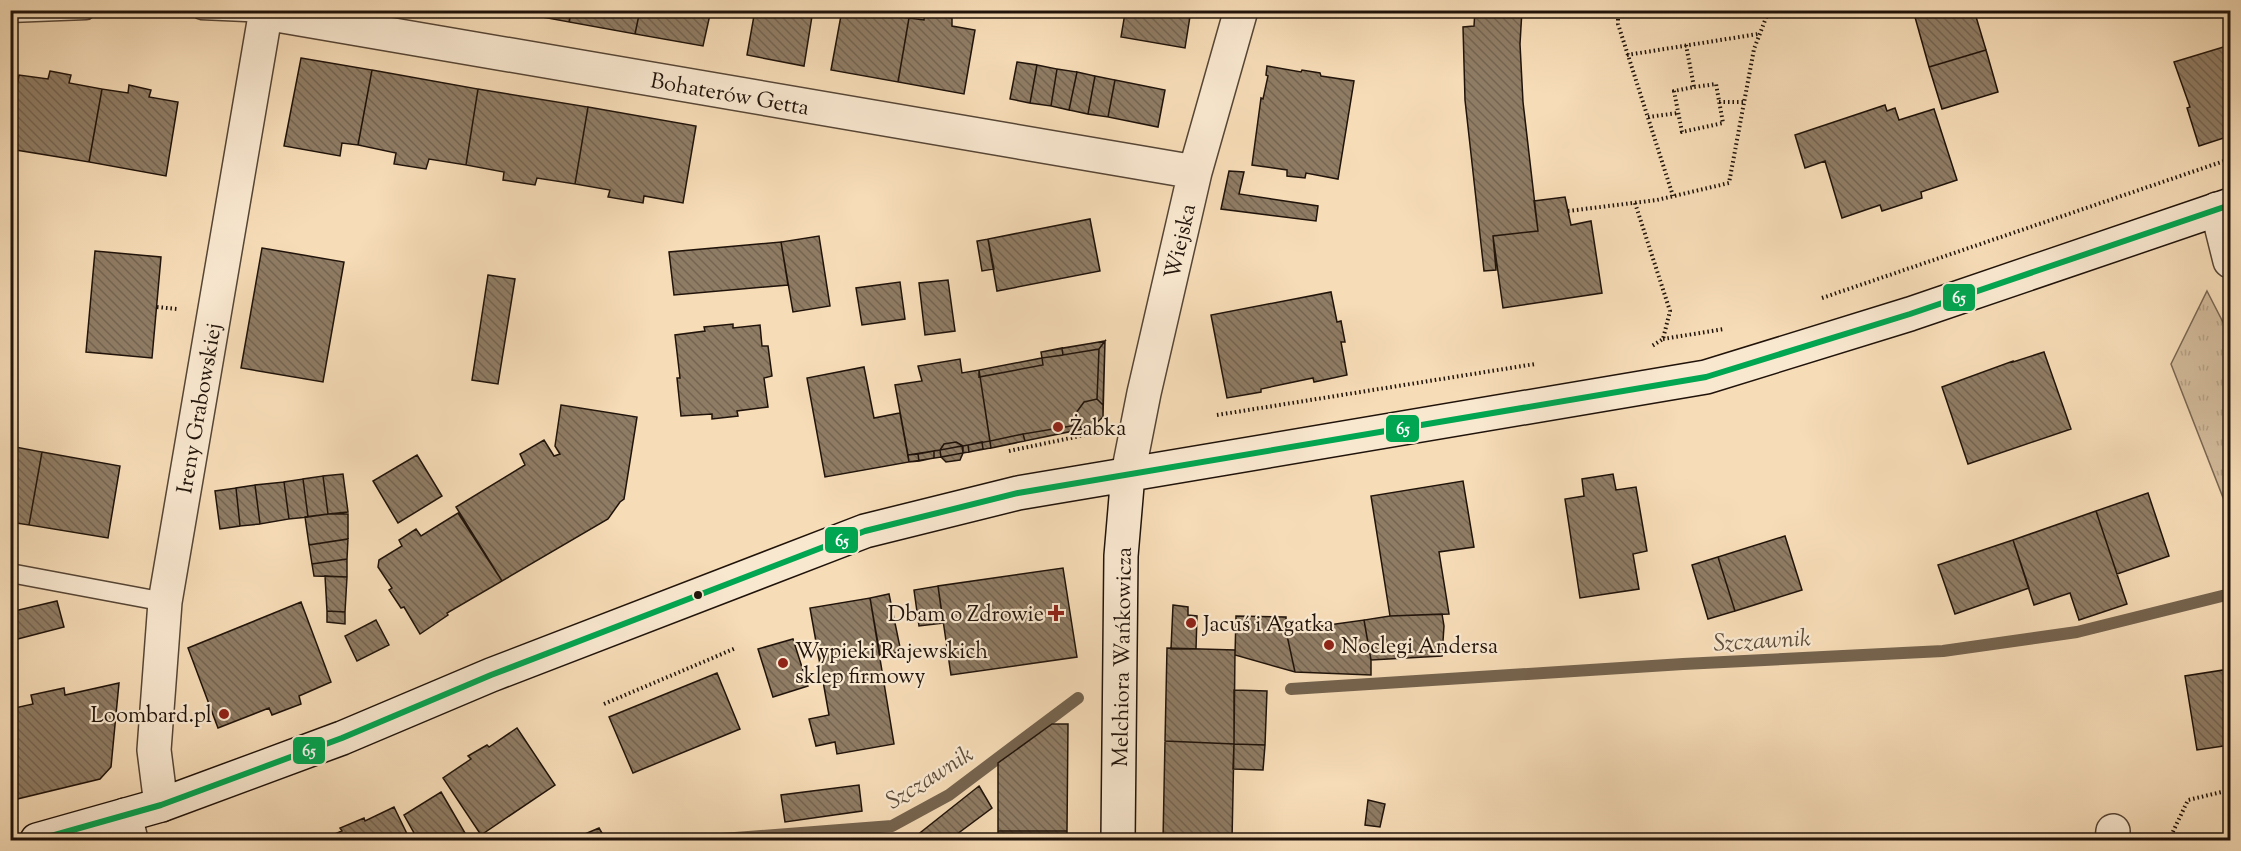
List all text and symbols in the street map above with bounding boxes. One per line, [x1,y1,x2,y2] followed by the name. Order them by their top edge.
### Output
[648,66,811,126] street label: Bohaterów Getta
[1158,201,1206,282] street label: Wiejska
[1942,283,1976,312] line badge: 65
[1952,288,1966,311] text: 65
[170,321,232,496] street label: Ireny Grabowskiej
[1070,414,1126,446] place label: Żabka
[1385,414,1420,443] line badge: 65
[1396,419,1410,442] text: 65
[1051,420,1065,434] marker: Żabka
[824,526,859,554] line badge: 65
[835,531,849,554] text: 65
[1106,547,1142,767] street label: Melchiora Wańkowicza
[692,589,704,601] unlabelled marker
[888,600,1044,632] place label: Dbam o Zdrowie
[1049,606,1063,620] marker: Dbam o Zdrowie
[1202,610,1334,642] place label: Jacuś i Agatka
[1184,616,1198,630] marker: Jacuś i Agatka
[1713,622,1812,662] water label: Szczawnik
[1341,632,1498,664] place label: Noclegi Andersa
[795,637,988,694] place label: Wypieki Rajewskich sklep firmowy
[1322,638,1336,652] marker: Noclegi Andersa
[776,656,790,670] marker: Wypieki Rajewskich sklep firmowy
[91,701,212,733] place label: Loombard.pl
[217,707,231,721] marker: Loombard.pl
[292,736,326,765] line badge: 65
[880,738,981,819] water label: Szczawnik
[302,741,316,764] text: 65

